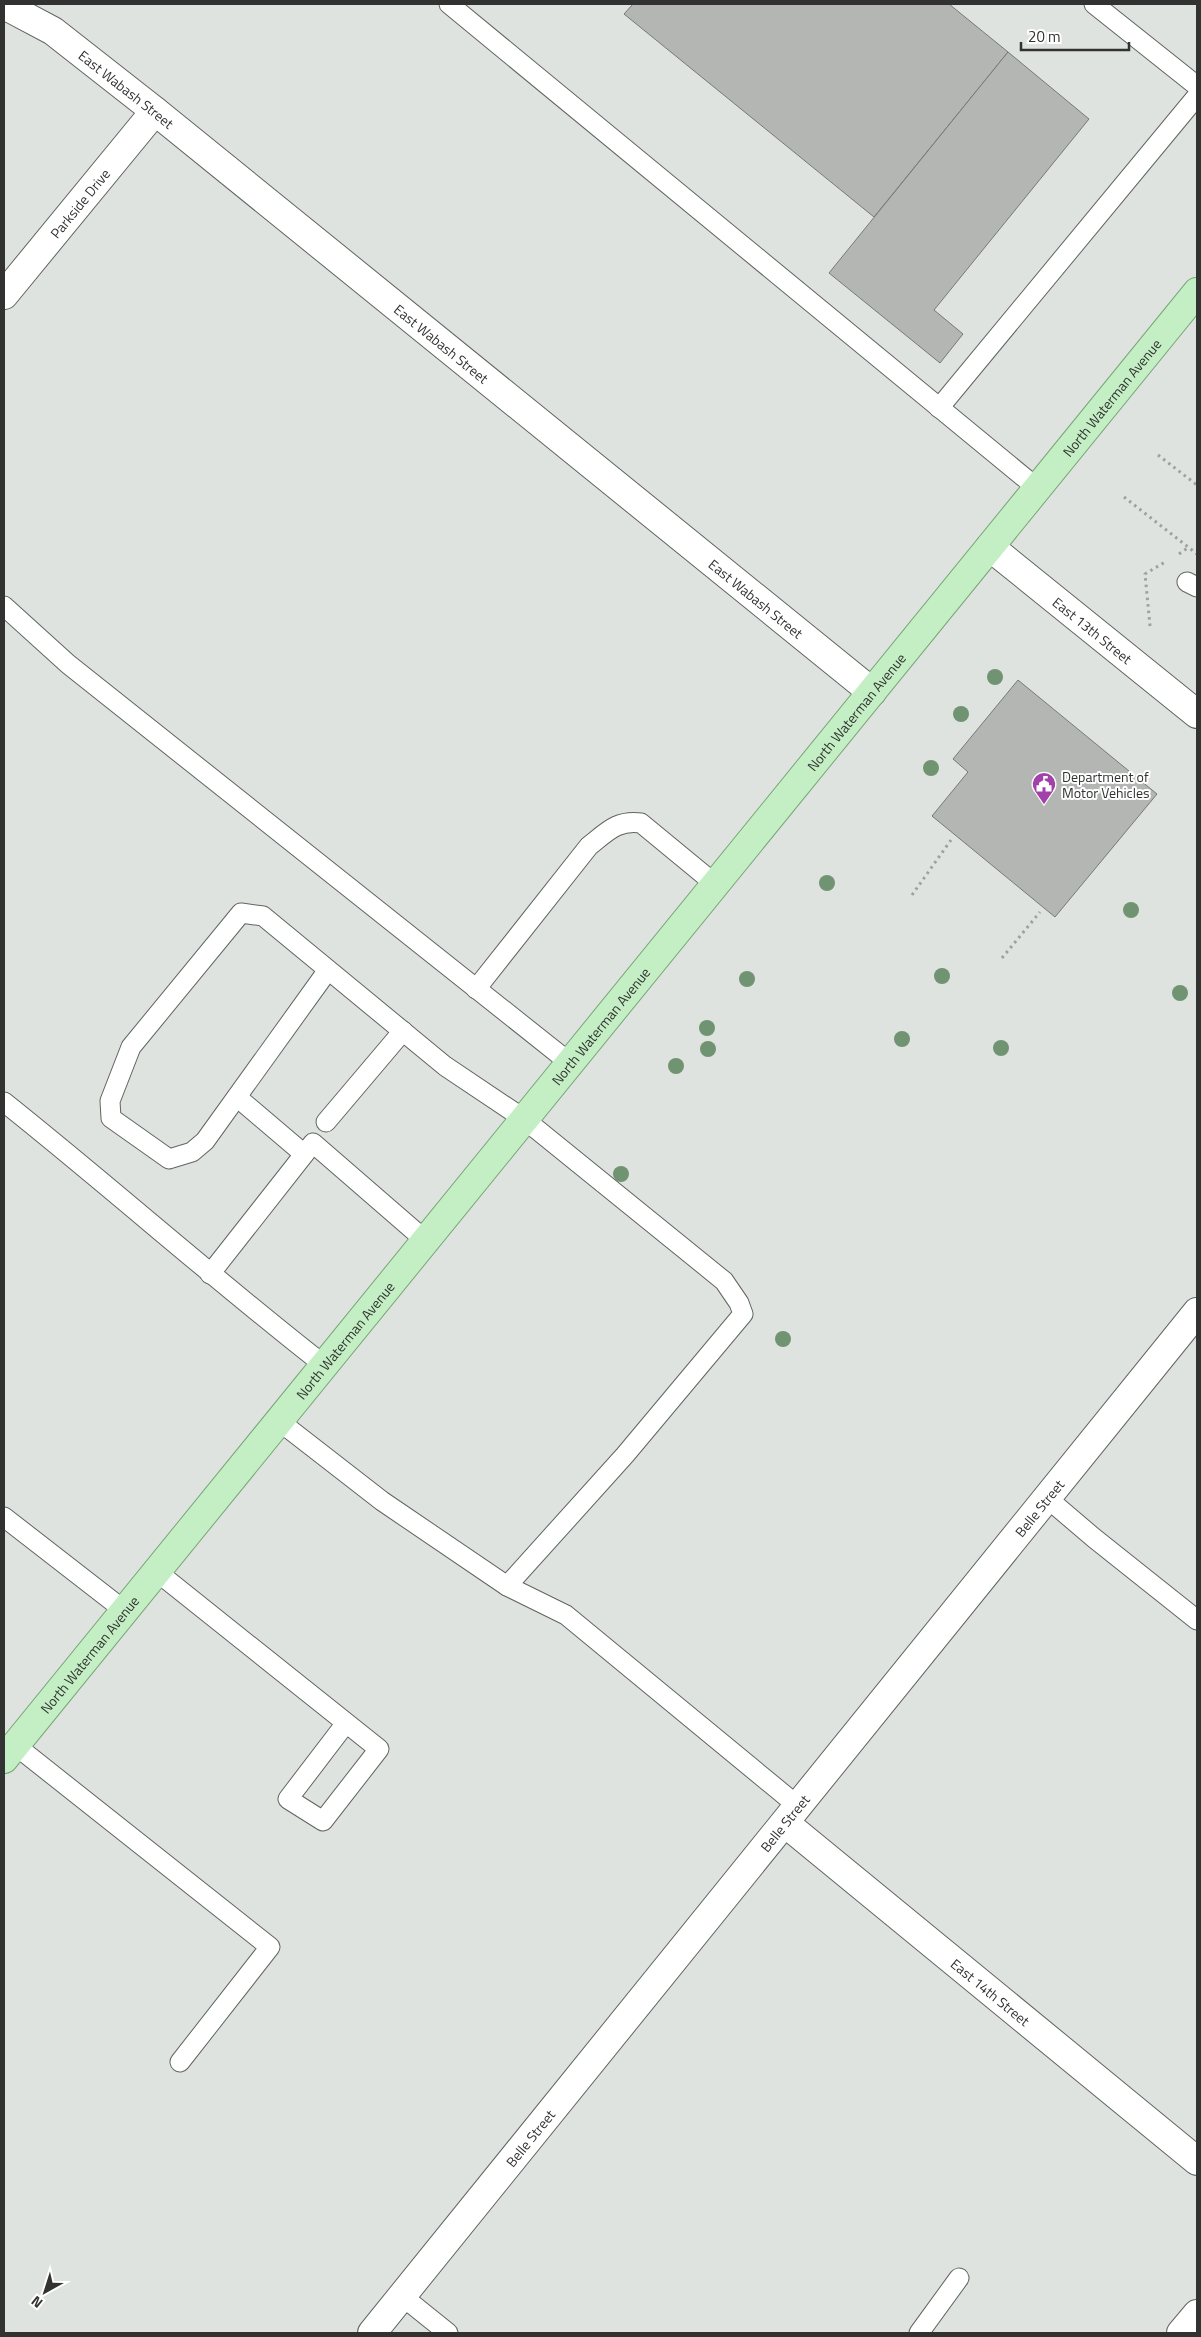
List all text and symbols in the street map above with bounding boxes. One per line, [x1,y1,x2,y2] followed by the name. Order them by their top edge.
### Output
[1021,20,1128,52] scale bar
[1028,25,1061,48] text: 20 m
[74,45,179,133] street label: East Wabash Street
[45,164,114,242] street label: Parkside Drive
[390,299,493,388] street label: East Wabash Street
[1057,334,1166,461] street label: North Waterman Avenue
[705,553,808,643] street label: East Wabash Street
[1049,591,1137,668] street label: East 13th Street
[801,648,910,775] street label: North Waterman Avenue
[1062,766,1150,803] place label: Department of Motor Vehicles
[1031,771,1057,805] public building icon: Department of Motor Vehicles
[546,962,655,1089] street label: North Waterman Avenue
[290,1277,399,1403] street label: North Waterman Avenue
[1009,1474,1069,1541] street label: Belle Street
[35,1591,144,1718] street label: North Waterman Avenue
[755,1789,814,1856] street label: Belle Street
[947,1953,1035,2031] street label: East 14th Street
[500,2104,559,2171] street label: Belle Street
[20,2267,70,2317] north arrow
[26,2291,47,2314] text: N

